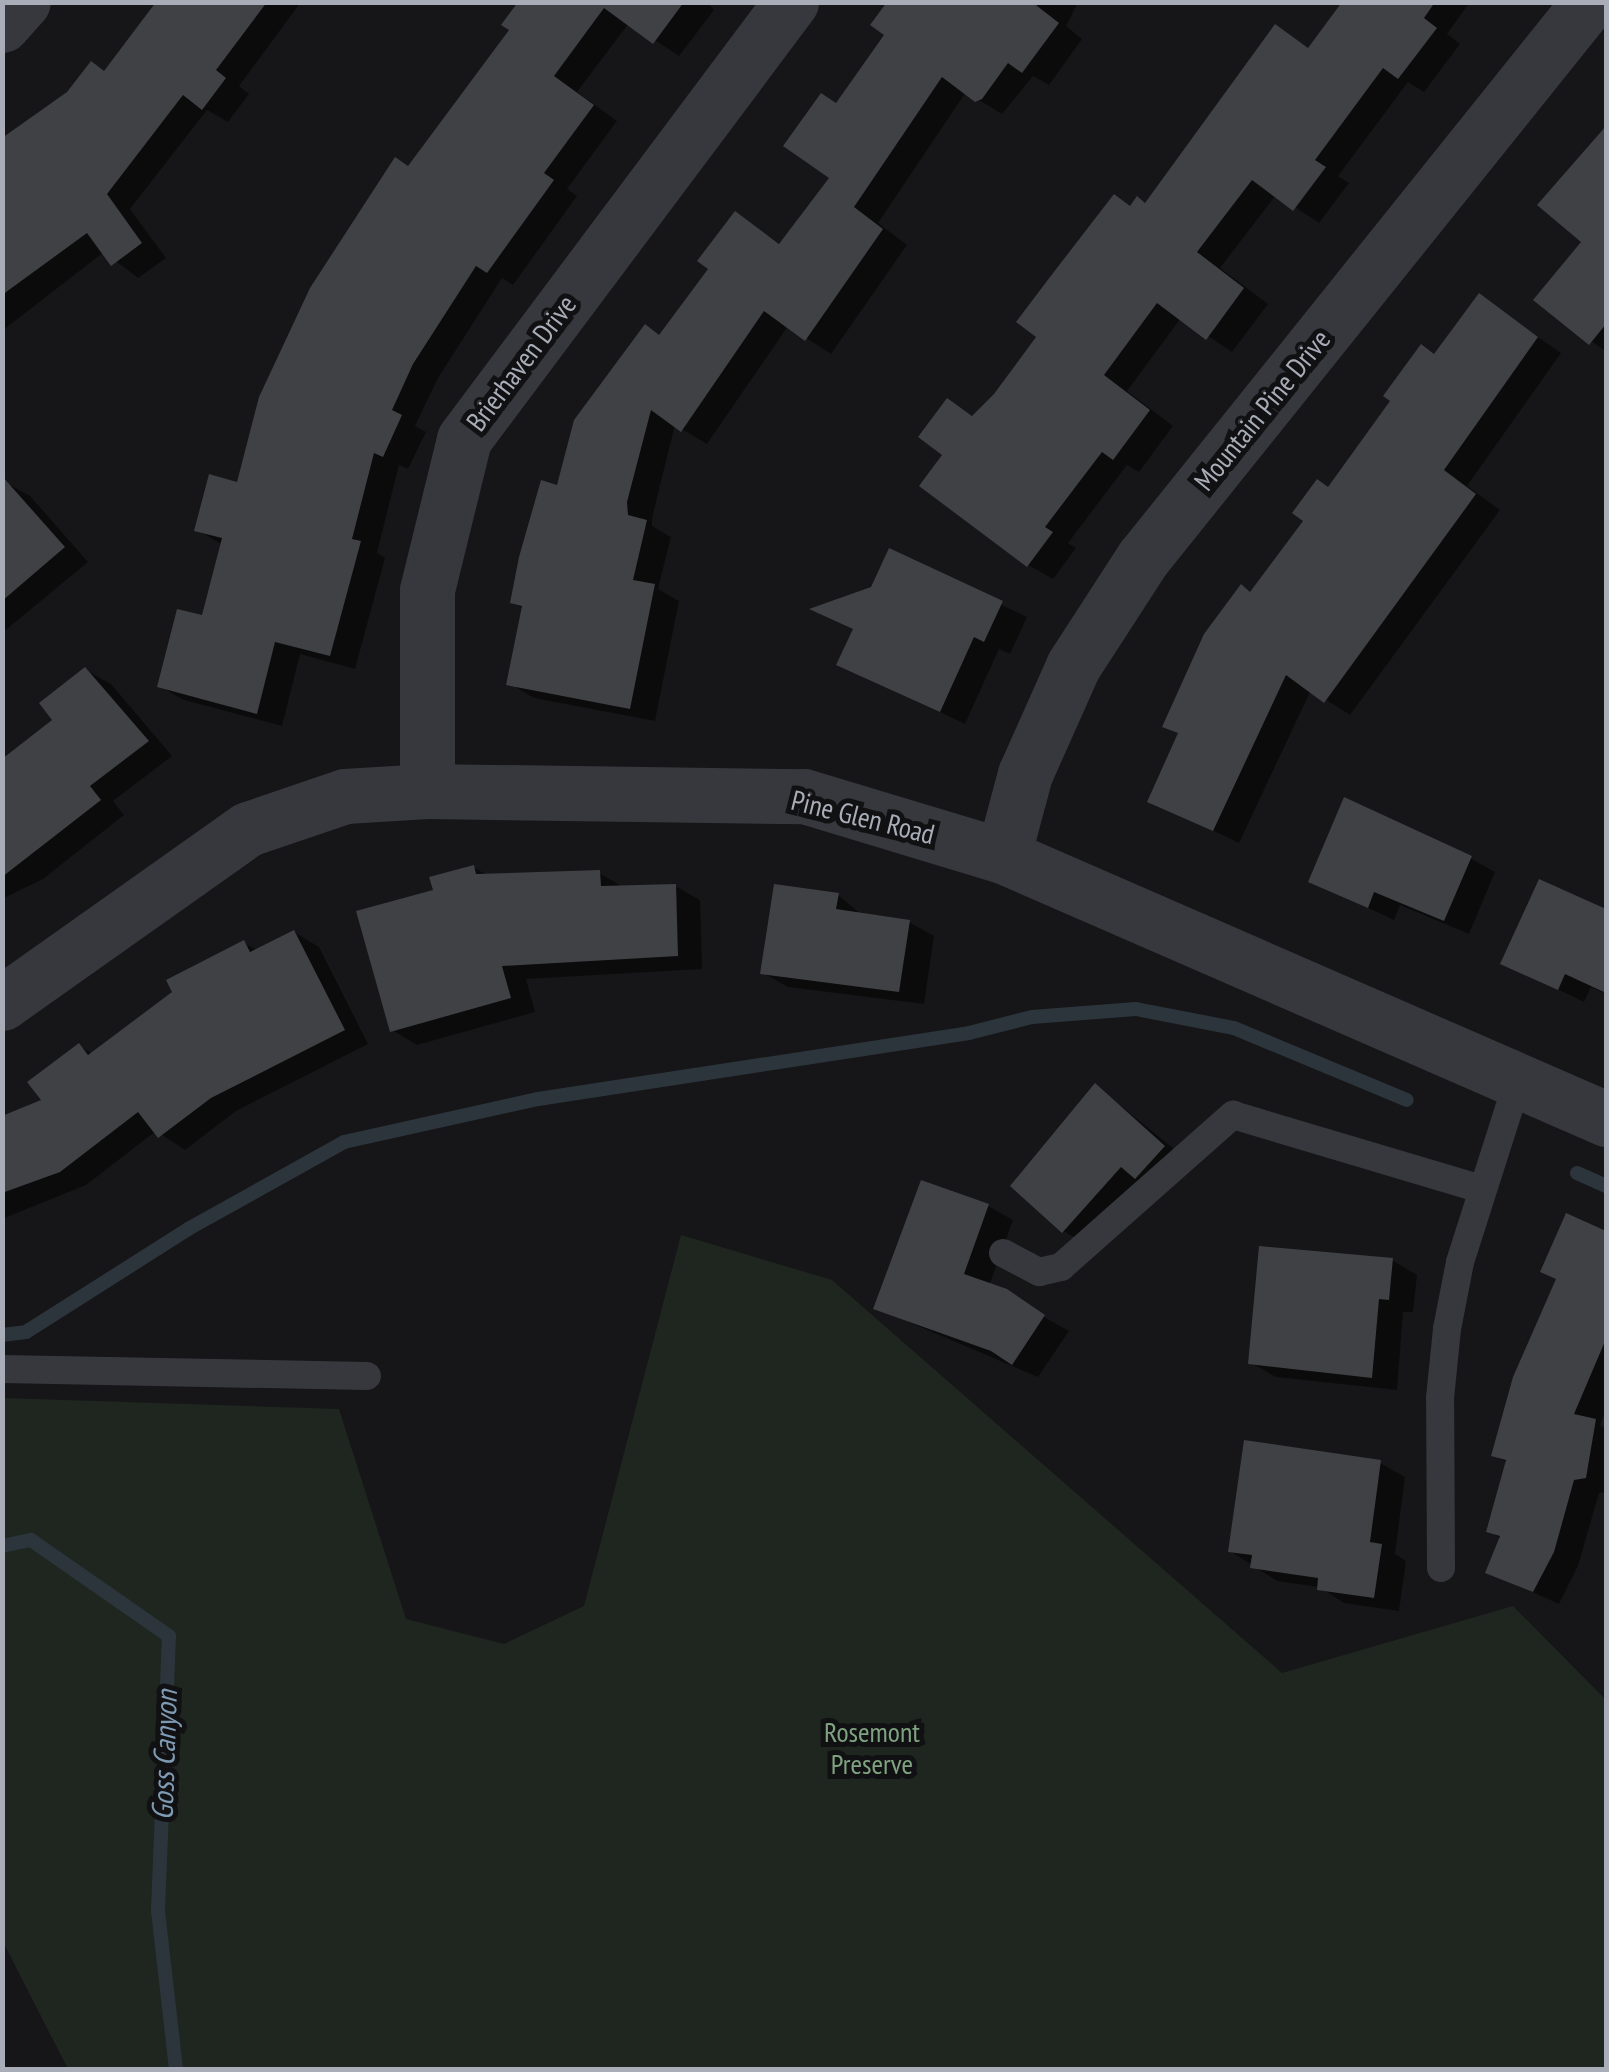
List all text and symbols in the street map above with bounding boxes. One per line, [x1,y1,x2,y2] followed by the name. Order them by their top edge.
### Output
[459,289,583,437] street label: Brierhaven Drive
[1187,323,1337,497] street label: Mountain Pine Drive
[788,783,938,851] street label: Pine Glen Road
[144,1689,184,1821] water label: Goss Canyon
[824,1715,920,1781] park label: Rosemont Preserve

